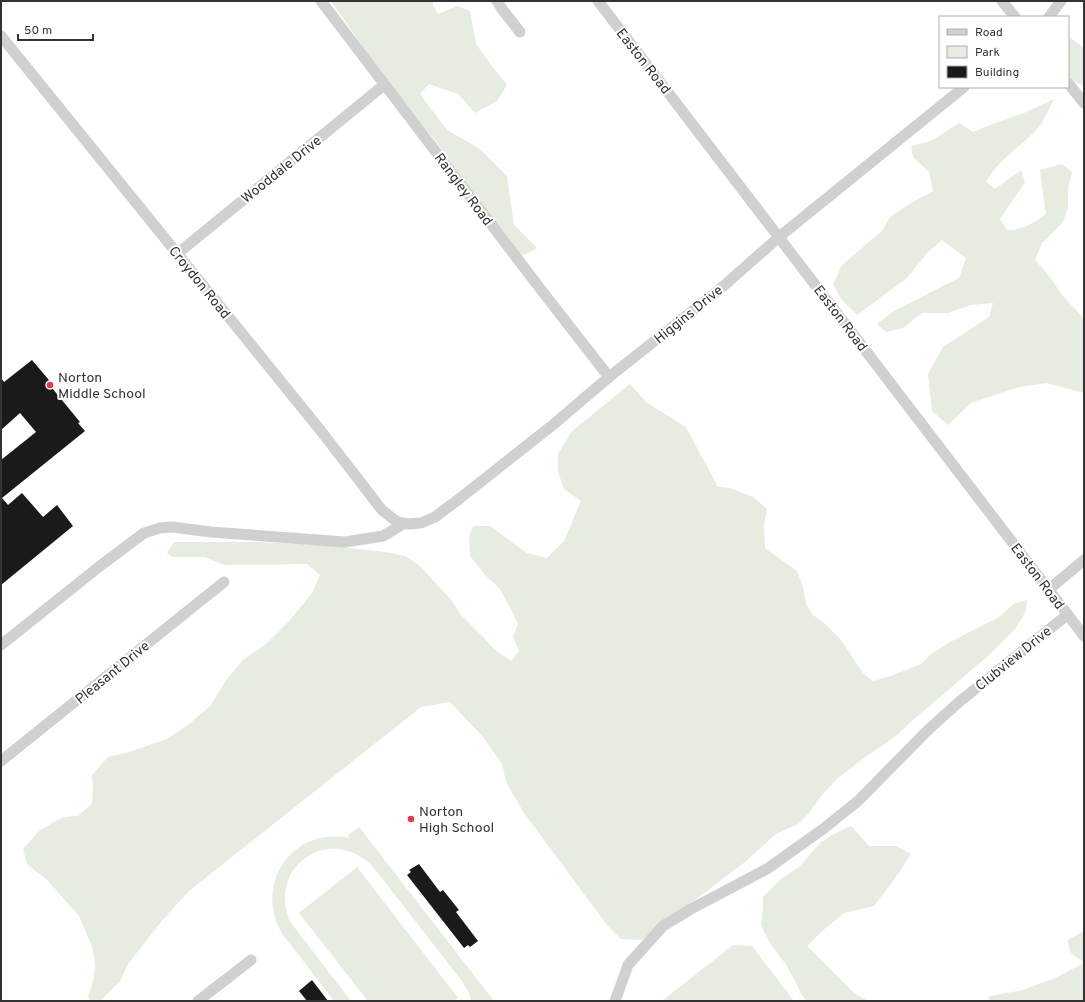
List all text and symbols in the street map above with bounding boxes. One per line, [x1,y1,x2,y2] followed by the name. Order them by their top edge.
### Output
[18,16,93,42] scale bar
[939,16,1069,88] legend
[24,23,52,39] text: 50 m
[975,25,1003,41] text: Road
[612,26,674,98] street label: Easton Road
[975,45,1000,61] text: Park
[975,65,1019,81] text: Building
[238,133,325,208] street label: Wooddale Drive
[430,150,496,230] street label: Rangley Road
[164,243,233,323] street label: Croydon Road
[651,282,727,348] street label: Higgins Drive
[809,282,870,355] street label: Easton Road
[58,370,146,403] place label: Norton Middle School
[45,380,55,390] marker: Norton Middle School
[1006,540,1067,613] street label: Easton Road
[972,623,1055,695] street label: Clubview Drive
[72,638,154,708] street label: Pleasant Drive
[419,804,494,837] place label: Norton High School
[406,814,416,824] marker: Norton High School

